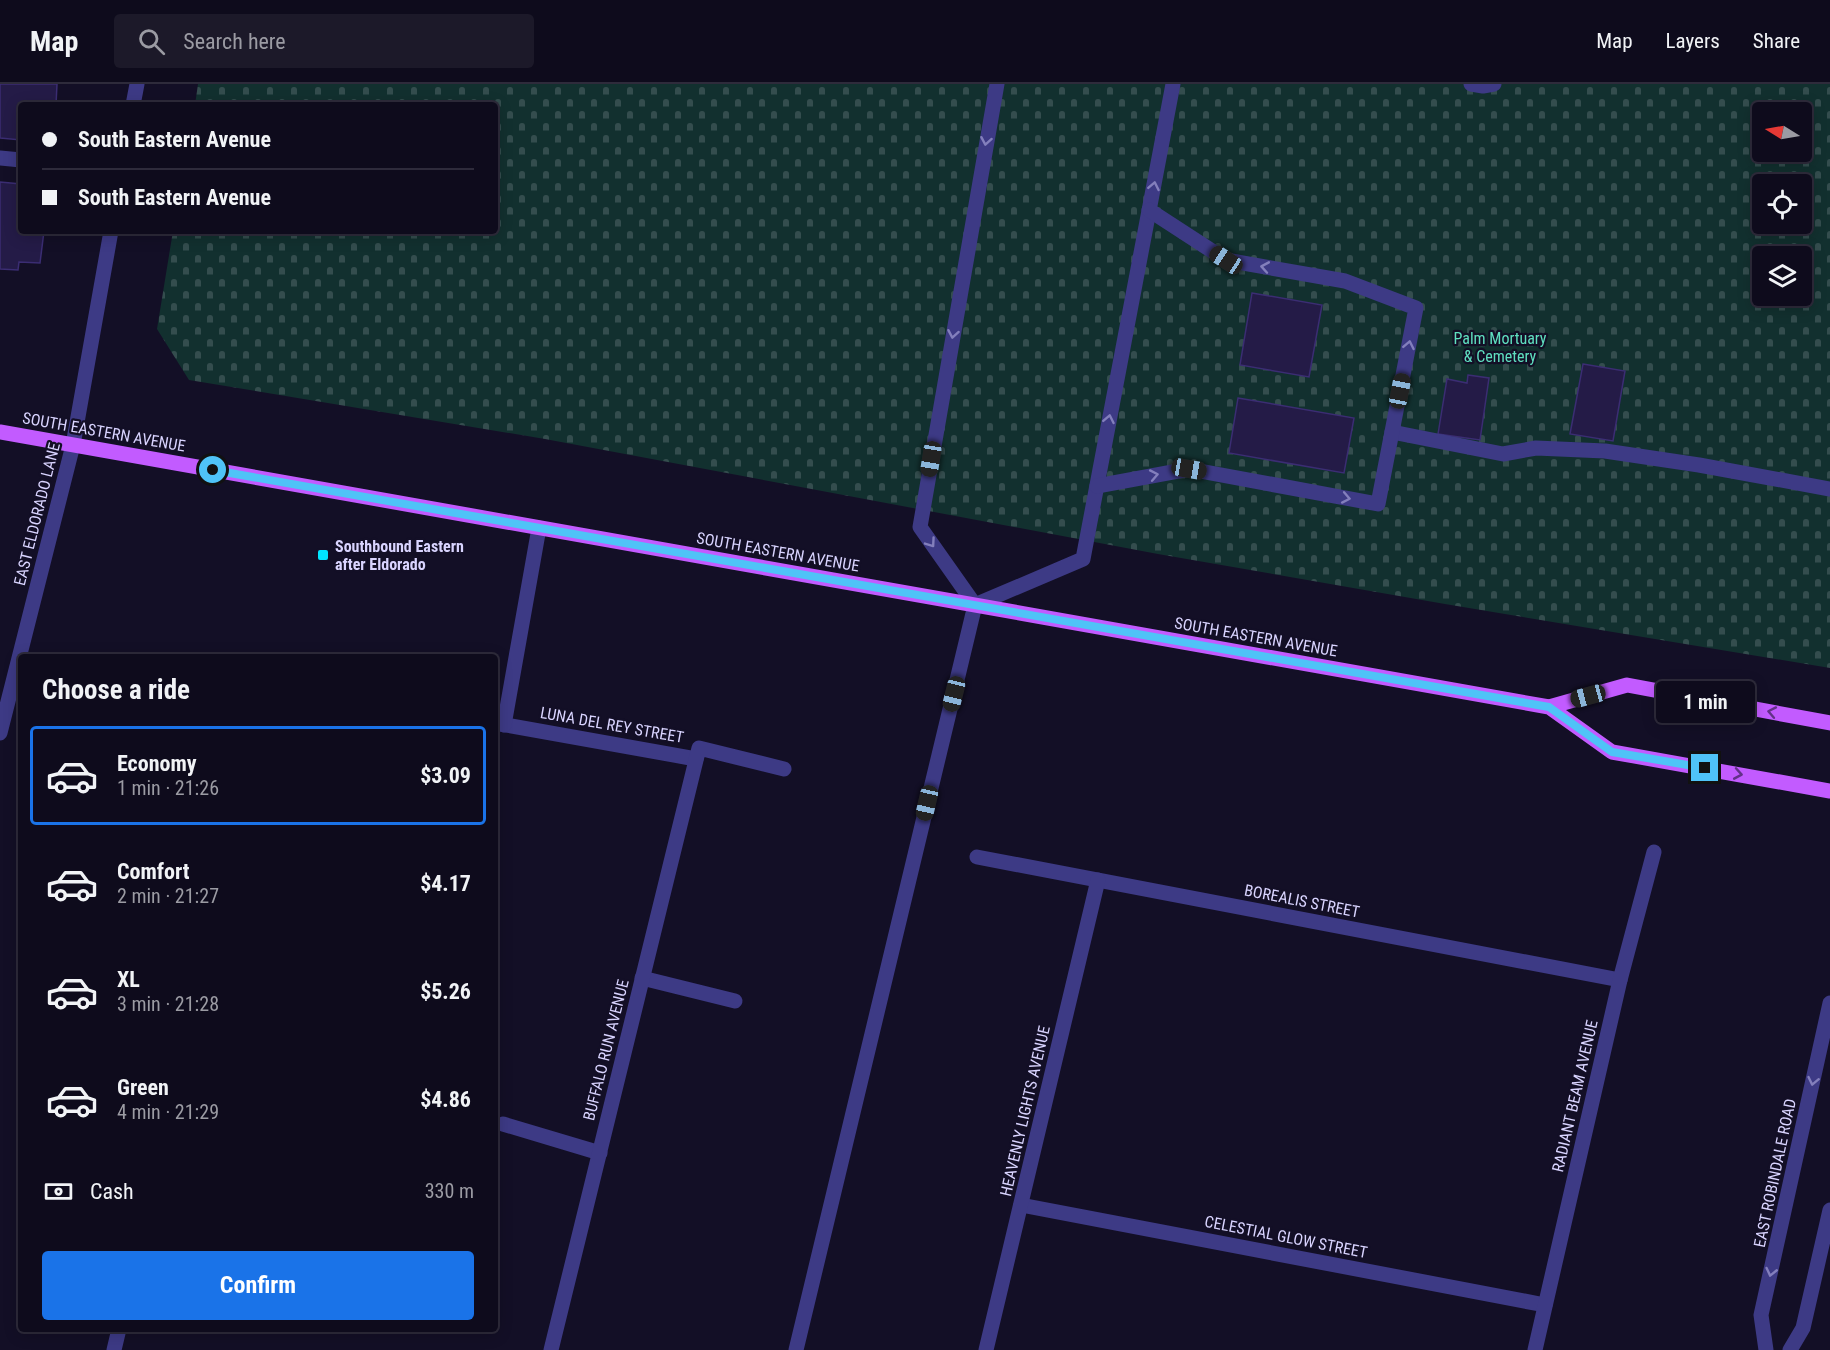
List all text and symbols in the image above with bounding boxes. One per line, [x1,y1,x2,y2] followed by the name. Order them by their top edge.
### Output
[114,14,534,68] search box
[30,25,78,58] text: Map
[135,25,168,58] icon: search
[183,29,286,54] text: Search here
[1596,29,1633,53] text: Map
[1666,29,1720,53] text: Layers
[1753,29,1800,53] text: Share
[1752,102,1812,162] north arrow
[1752,102,1812,306] map controls
[78,127,271,152] text: South Eastern Avenue
[980,136,993,146] one-way arrow
[1752,174,1812,234] button: locate
[1147,181,1160,191] one-way arrow
[78,185,271,210] text: South Eastern Avenue
[1206,243,1246,277] car
[1752,246,1812,306] button: layers
[1260,261,1270,274] one-way arrow
[947,328,960,338] one-way arrow
[1453,329,1547,366] park label: Palm Mortuary & Cemetery
[1402,340,1415,350] one-way arrow
[1388,372,1412,410] car
[21,408,187,456] street label: SOUTH EASTERN AVENUE
[1102,414,1115,424] one-way arrow
[919,440,943,478] car
[10,441,64,587] street label: EAST ELDORADO LANE
[199,456,226,483] route start
[1170,457,1208,481] car
[1149,469,1159,482] one-way arrow
[1340,491,1350,504] one-way arrow
[695,528,861,576] street label: SOUTH EASTERN AVENUE
[335,537,464,574] place label: Southbound Eastern after Eldorado
[924,537,935,548] one-way arrow
[316,548,330,562] marker: Southbound Eastern after Eldorado
[1173,613,1339,661] street label: SOUTH EASTERN AVENUE
[42,674,190,706] text: Choose a ride
[941,674,967,714] car
[1656,681,1754,723] callout: 1 min
[1568,683,1608,709] car
[1683,690,1728,714] text: 1 min
[539,703,685,747] street label: LUNA DEL REY STREET
[1768,706,1778,719] one-way arrow
[45,749,99,803] icon: car
[117,751,197,776] text: Economy
[1691,754,1718,781] route end
[420,763,471,788] text: $3.09
[1733,767,1743,780] one-way arrow
[117,776,219,800] text: 1 min · 21:26
[914,783,940,823] car
[45,857,99,911] icon: car
[117,859,190,884] text: Comfort
[420,871,471,896] text: $4.17
[1243,881,1361,921] street label: BOREALIS STREET
[117,884,219,908] text: 2 min · 21:27
[45,965,99,1019] icon: car
[117,967,140,992] text: XL
[579,977,633,1123] street label: BUFFALO RUN AVENUE
[420,979,471,1004] text: $5.26
[117,992,219,1016] text: 3 min · 21:28
[1548,1018,1602,1174] street label: RADIANT BEAM AVENUE
[996,1024,1054,1198] street label: HEAVENLY LIGHTS AVENUE
[45,1073,99,1127] icon: car
[117,1075,169,1100] text: Green
[1807,1076,1820,1086] one-way arrow
[420,1087,471,1112] text: $4.86
[1750,1097,1800,1249] street label: EAST ROBINDALE ROAD
[117,1100,219,1124] text: 4 min · 21:29
[42,1175,75,1208] icon: cash
[90,1179,134,1204] text: Cash
[425,1179,474,1203] text: 330 m
[1203,1212,1369,1262] street label: CELESTIAL GLOW STREET
[42,1251,474,1320] button: Confirm
[1765,1266,1778,1276] one-way arrow

